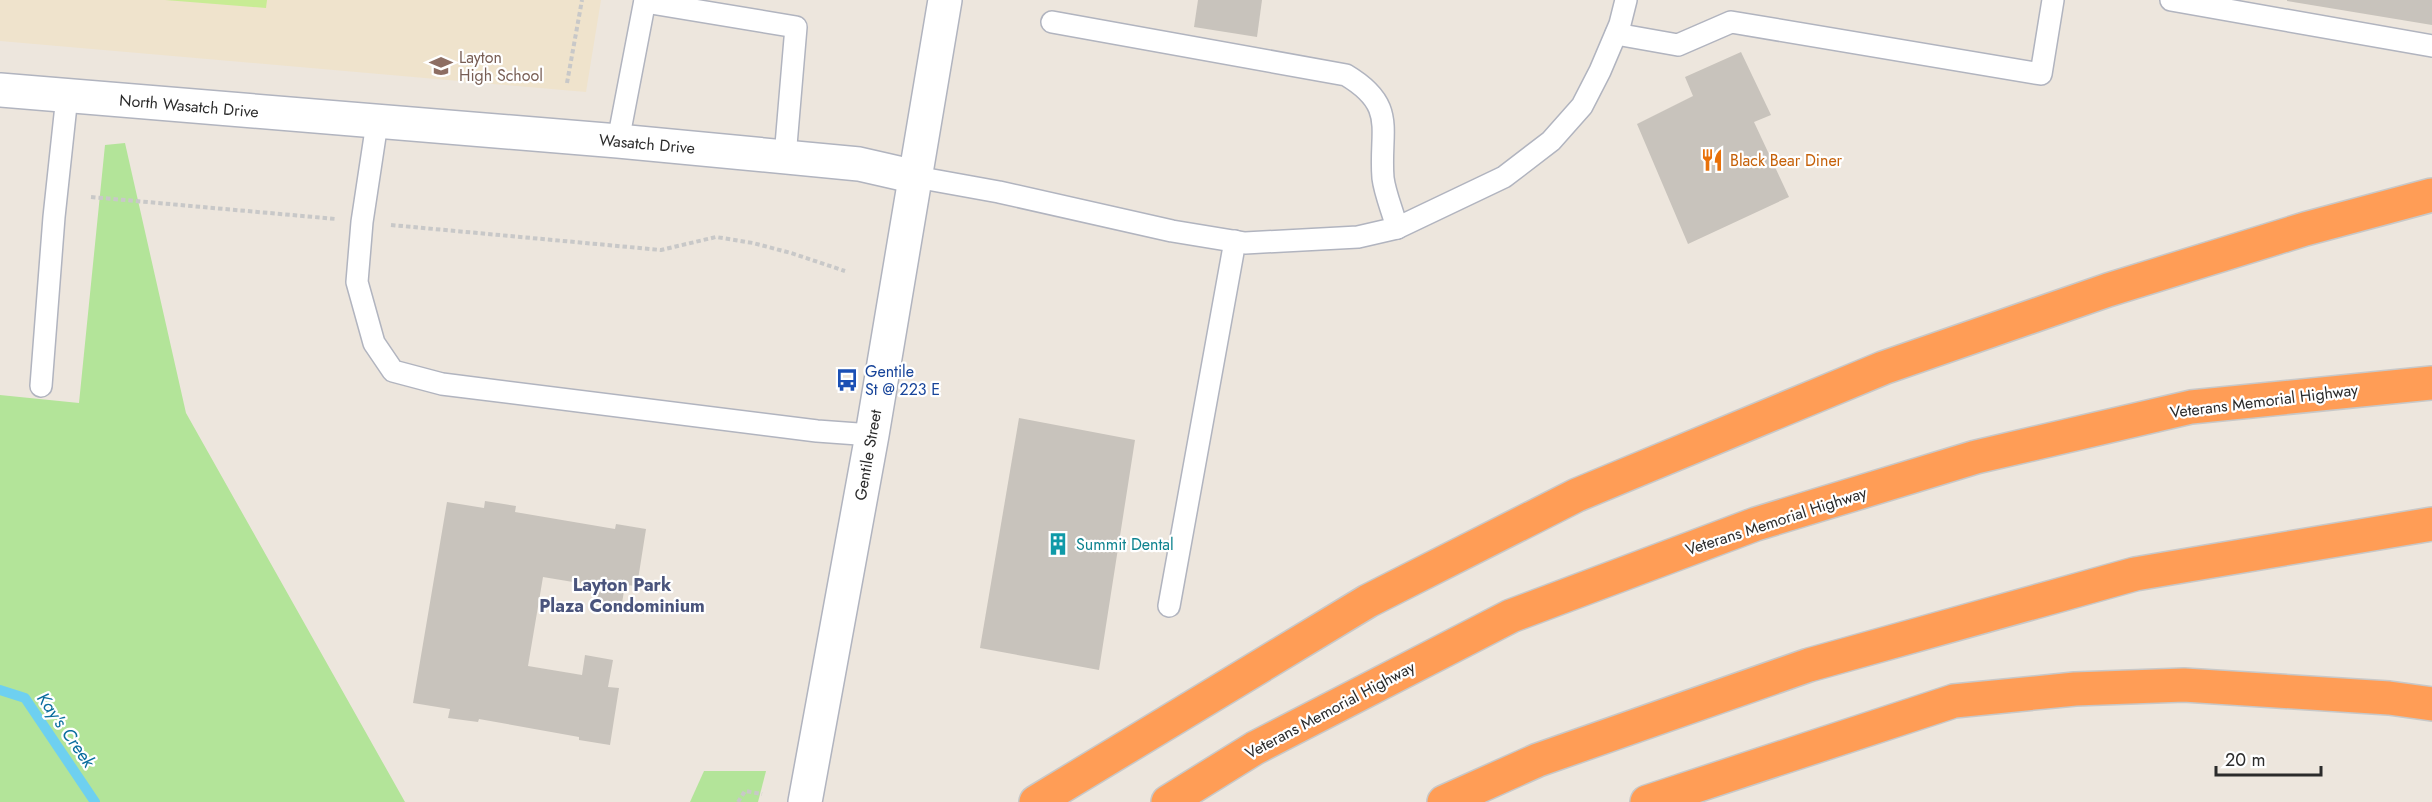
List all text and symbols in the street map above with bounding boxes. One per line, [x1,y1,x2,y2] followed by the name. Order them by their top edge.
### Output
[459,46,543,87] place label: Layton High School
[428,53,454,79] school or university icon: Layton High School
[118,88,260,124] street label: North Wasatch Drive
[598,128,696,160] street label: Wasatch Drive
[1699,147,1725,173] restaurant icon: Black Bear Diner
[1730,149,1843,172] place label: Black Bear Diner
[865,360,940,401] place label: Gentile St @ 223 E
[834,367,860,393] bus stop icon: Gentile St @ 223 E
[2169,378,2360,424] street label: Veterans Memorial Highway
[849,408,887,502] street label: Gentile Street
[1682,481,1870,561] street label: Veterans Memorial Highway
[1045,531,1071,557] building icon: Summit Dental
[1076,533,1174,556] place label: Summit Dental
[539,572,705,619] district label: Layton Park Plaza Condominium
[1241,655,1420,765] street label: Veterans Memorial Highway
[31,687,102,774] water label: Kay's Creek
[2216,739,2321,777] scale bar
[2225,747,2265,773] text: 20 m

